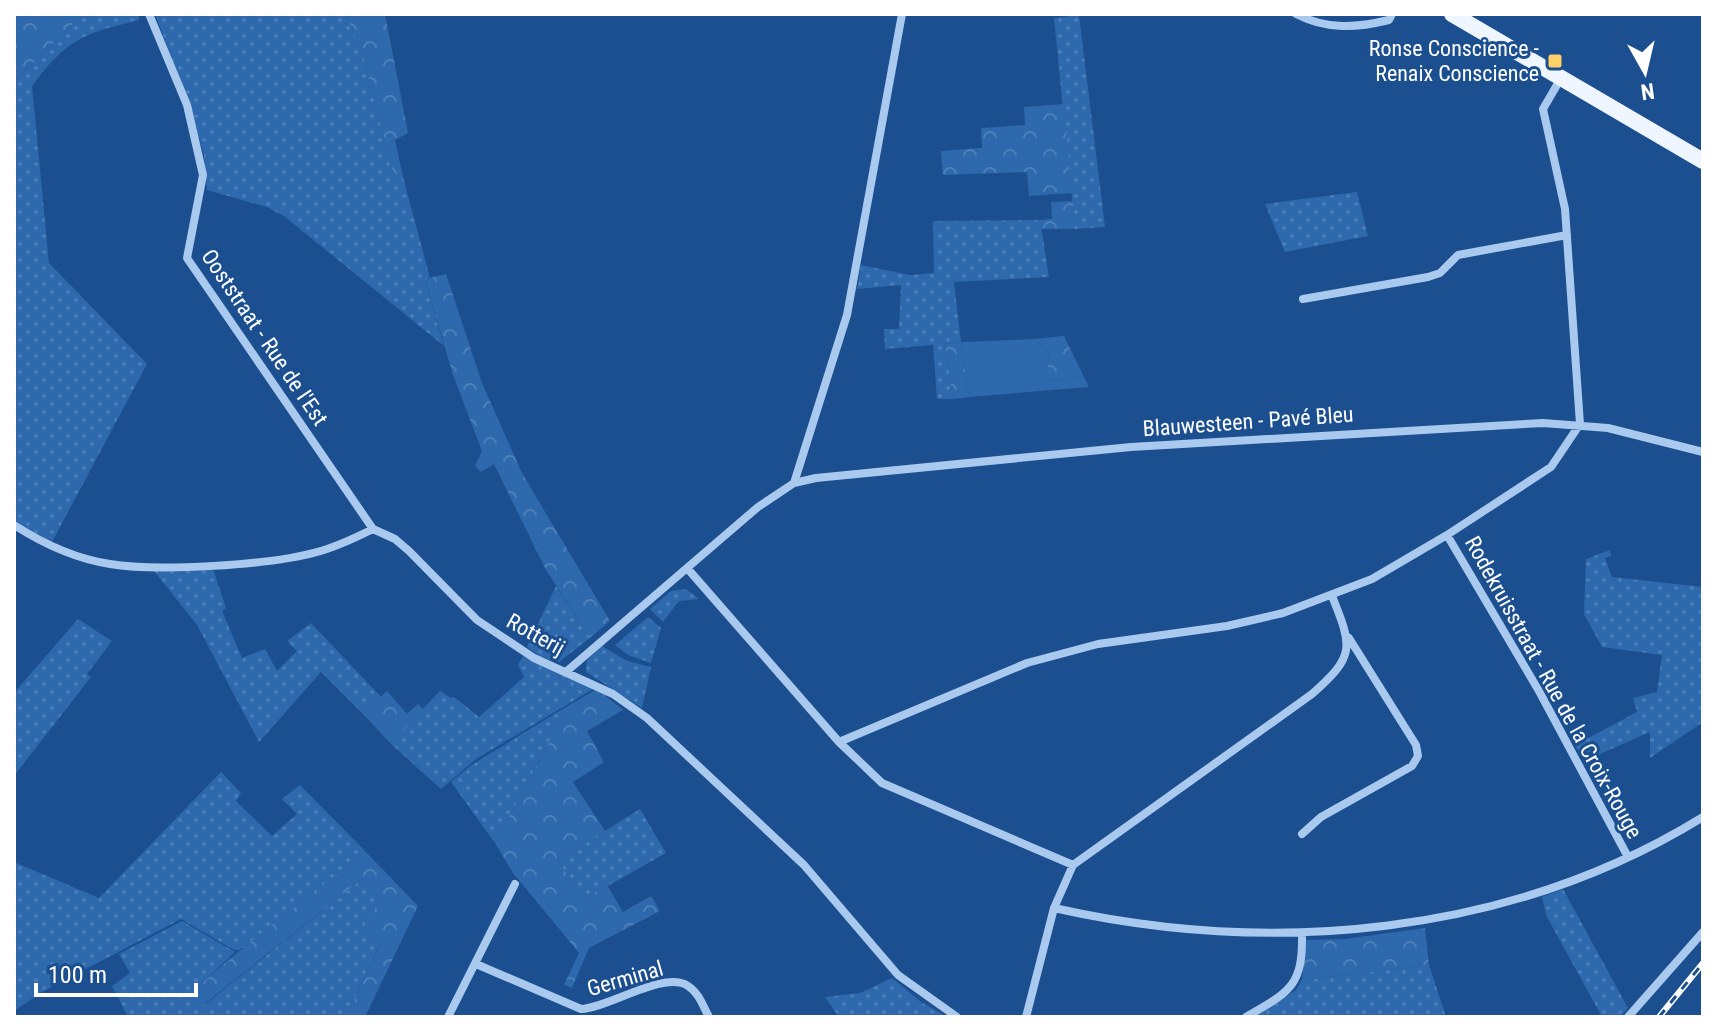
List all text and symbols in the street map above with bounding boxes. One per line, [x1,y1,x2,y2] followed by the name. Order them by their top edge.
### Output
[1605,32,1685,112] north arrow
[1369,36,1539,86] place label: Ronse Conscience - Renaix Conscience
[1546,52,1564,70] marker: Ronse Conscience - Renaix Conscience
[1639,78,1656,105] text: N
[196,244,333,430] street label: Ooststraat - Rue de l'Est
[1142,402,1354,441] street label: Blauwesteen - Pavé Bleu
[1460,532,1647,843] street label: Rodekruisstraat - Rue de la Croix-Rouge
[502,608,569,661] street label: Rotterij
[36,947,196,997] scale bar
[584,956,666,1001] street label: Germinal
[48,961,107,989] text: 100 m

